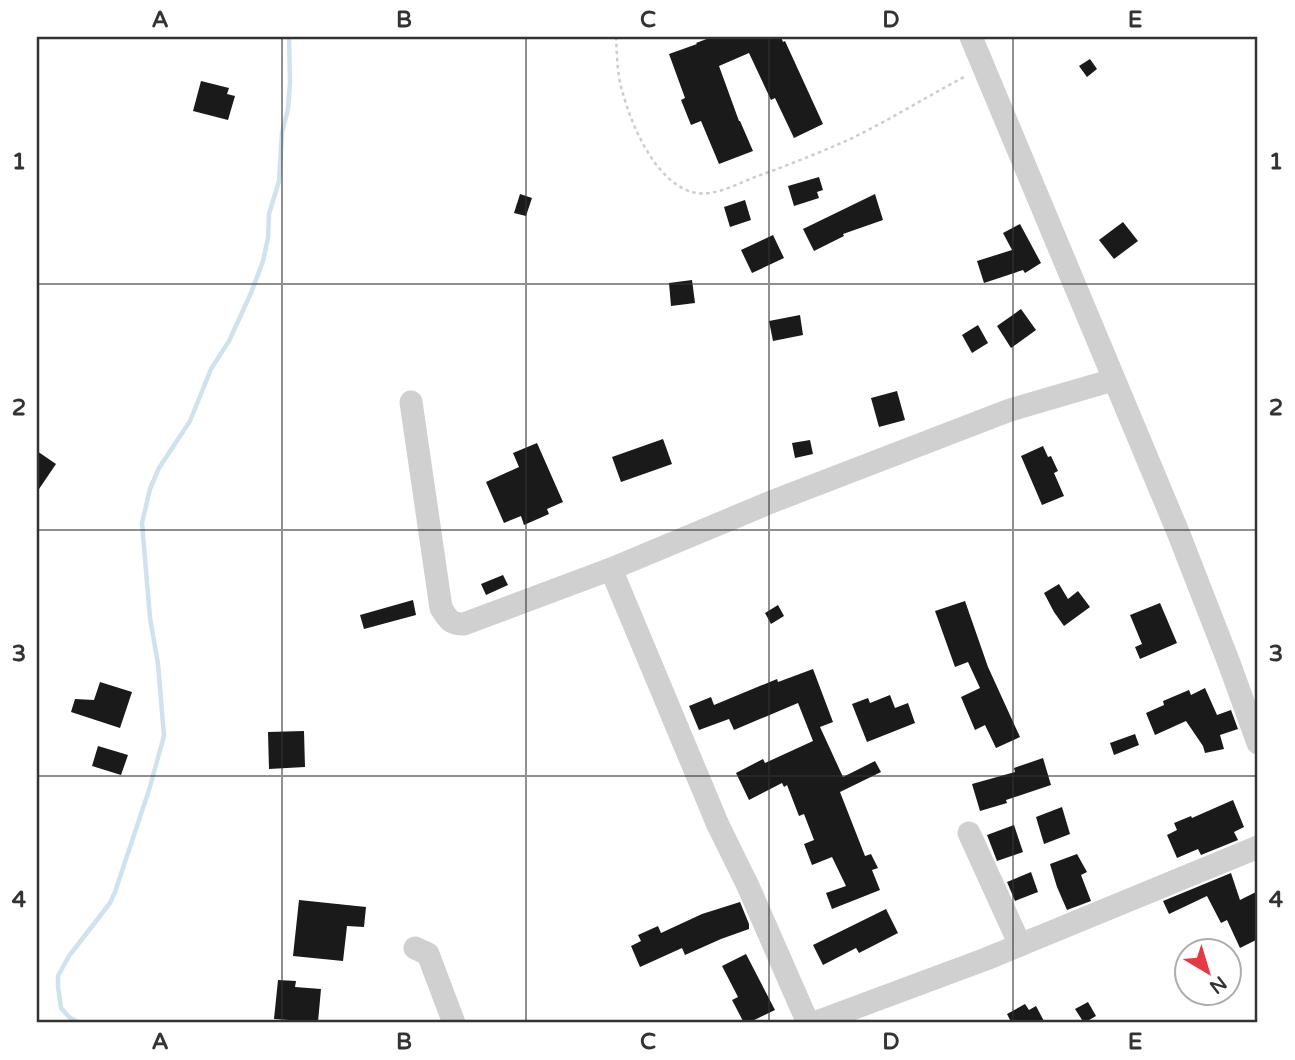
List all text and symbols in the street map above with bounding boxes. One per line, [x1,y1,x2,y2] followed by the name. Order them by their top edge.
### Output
[151,6,169,34] text: A
[396,6,412,34] text: B
[640,6,656,34] text: C
[882,6,900,34] text: D
[1128,6,1142,34] text: E
[12,148,26,176] text: 1
[1269,148,1283,176] text: 1
[12,394,26,422] text: 2
[1269,394,1283,422] text: 2
[12,640,26,668] text: 3
[1269,640,1283,668] text: 3
[12,886,27,914] text: 4
[1269,886,1284,914] text: 4
[1172,937,1242,1007] north arrow
[1205,971,1231,998] text: N
[151,1028,169,1056] text: A
[396,1028,412,1056] text: B
[640,1028,656,1056] text: C
[882,1028,900,1056] text: D
[1128,1028,1142,1056] text: E

